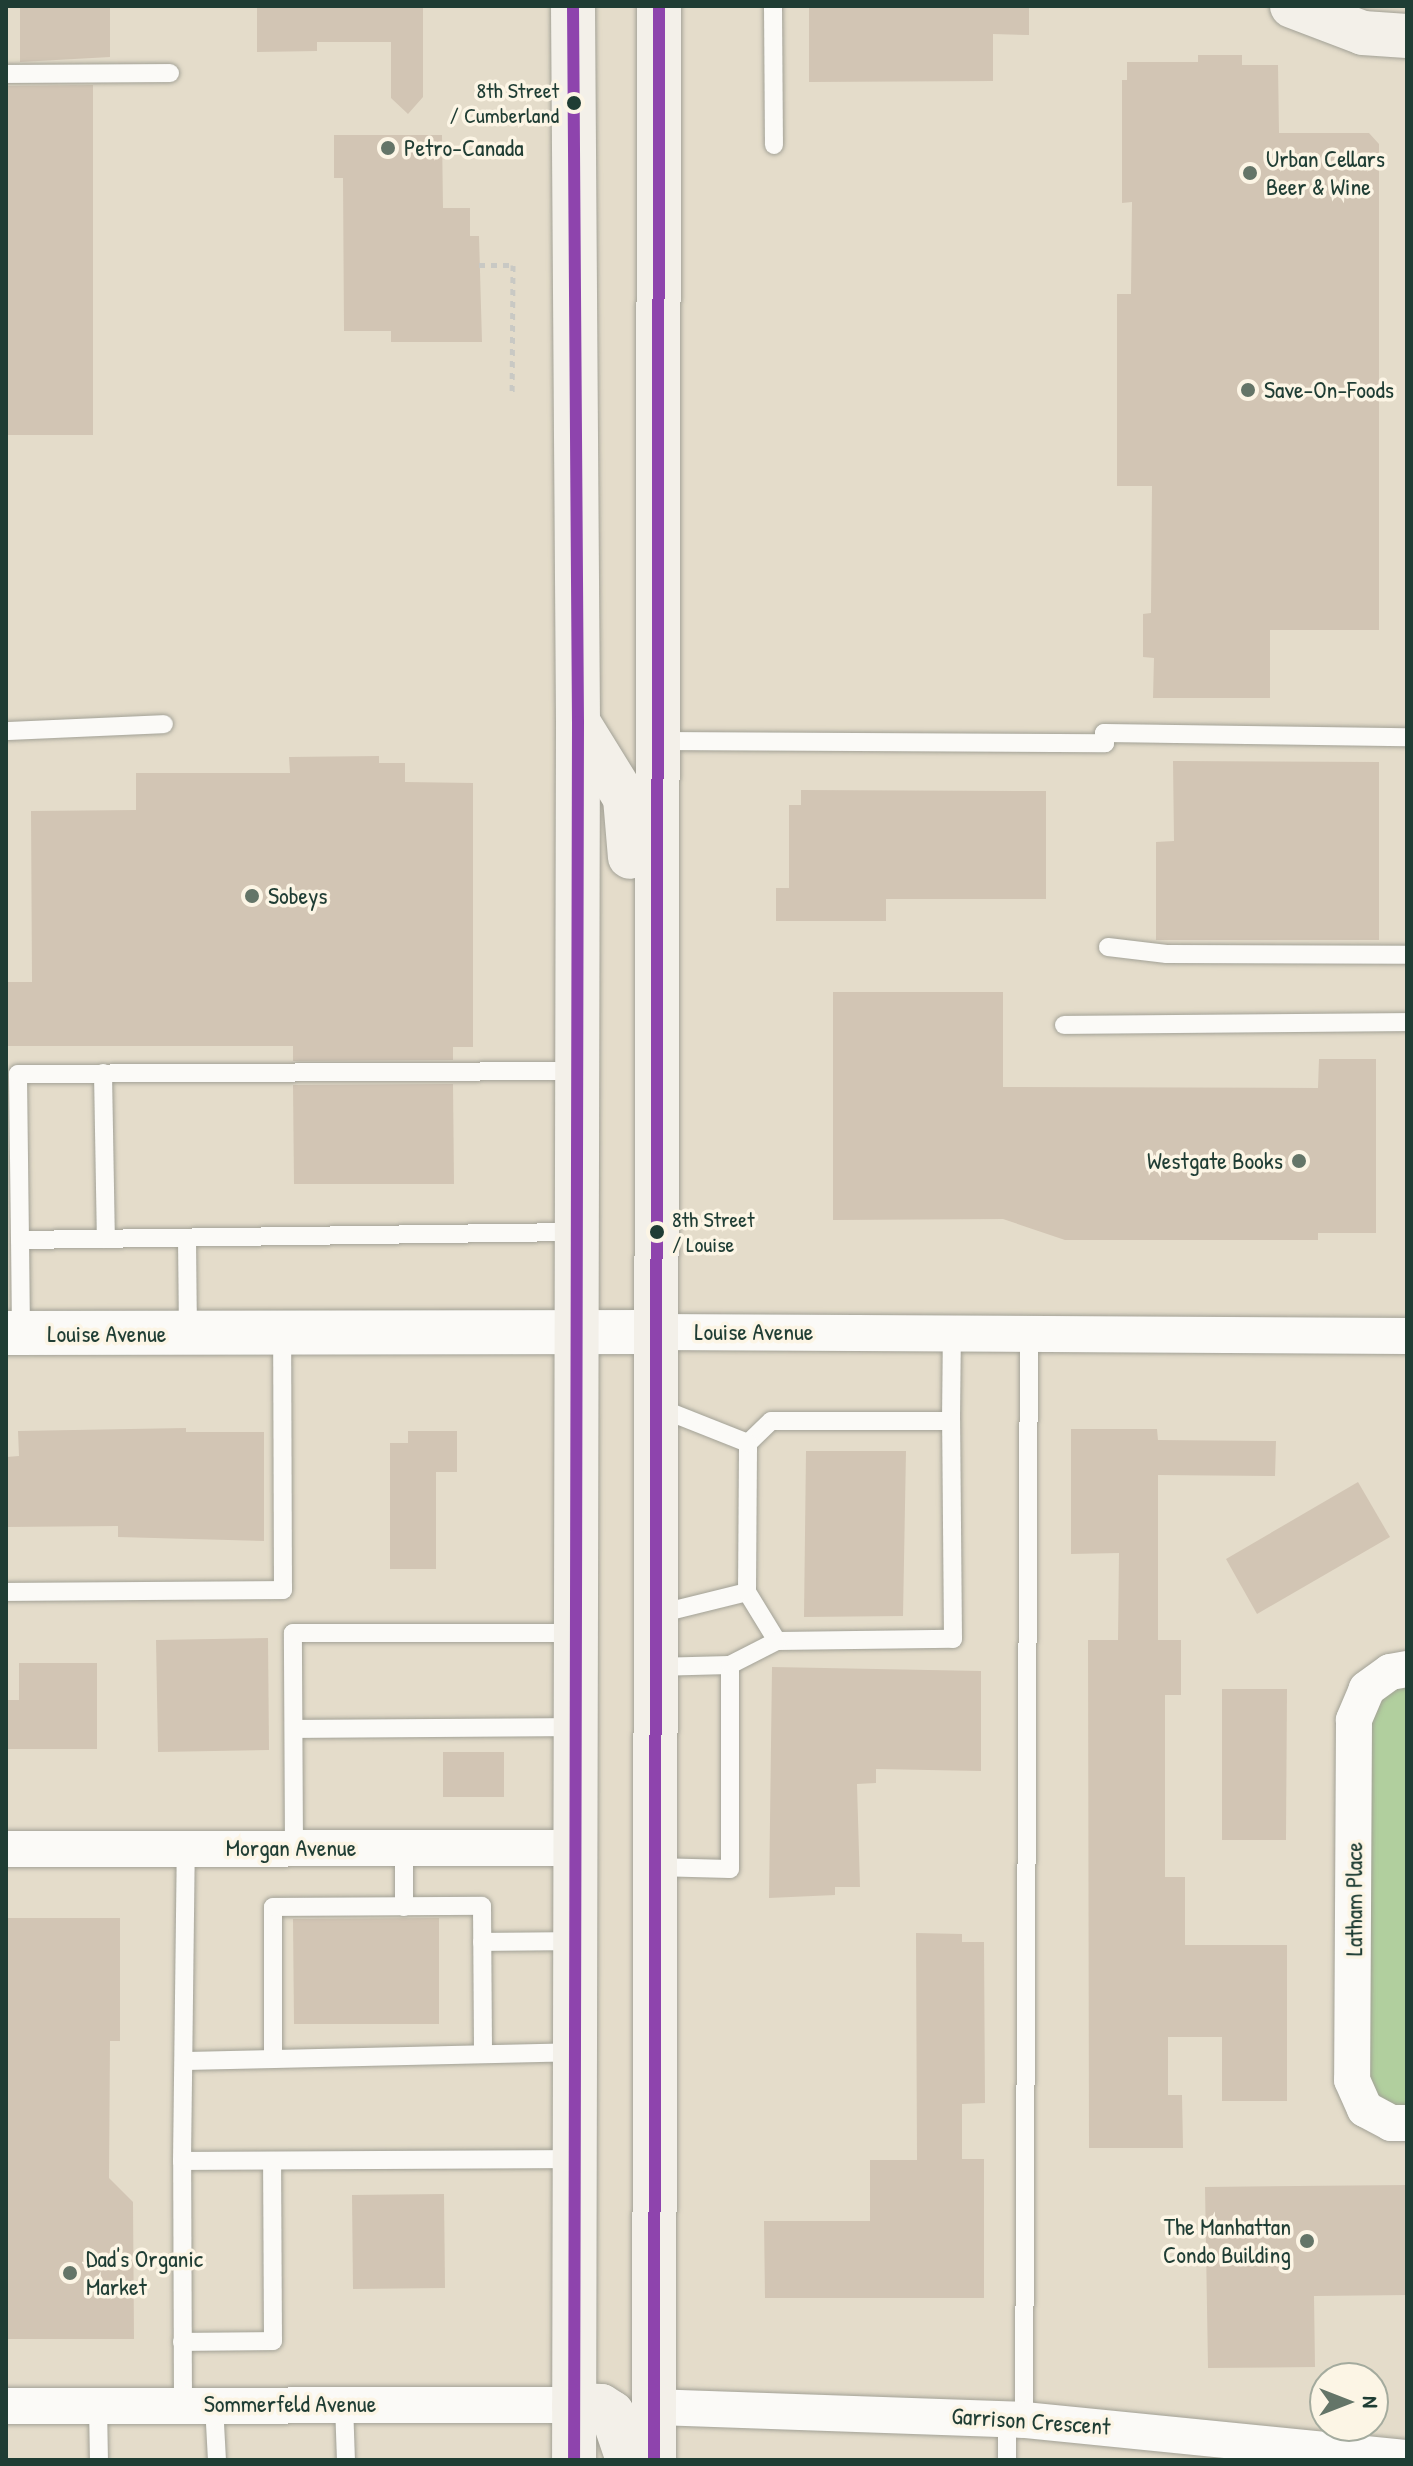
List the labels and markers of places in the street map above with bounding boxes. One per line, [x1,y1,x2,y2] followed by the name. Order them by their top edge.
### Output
[450,77,559,128] place label: 8th Street / Cumberland
[566,95,582,111] marker: 8th Street / Cumberland
[404,134,524,162] place label: Petro-Canada
[379,139,397,157] marker: Petro-Canada
[1266,145,1385,201] place label: Urban Cellars Beer & Wine
[1241,164,1259,182] marker: Urban Cellars Beer & Wine
[1264,376,1394,404] place label: Save-On-Foods
[1239,381,1257,399] marker: Save-On-Foods
[268,882,328,910] place label: Sobeys
[243,887,261,905] marker: Sobeys
[1147,1147,1283,1175] place label: Westgate Books
[1290,1152,1308,1170] marker: Westgate Books
[672,1206,755,1258] place label: 8th Street / Louise
[649,1224,665,1240] marker: 8th Street / Louise
[1163,2213,1291,2269] place label: The Manhattan Condo Building
[1298,2232,1316,2250] marker: The Manhattan Condo Building
[86,2245,203,2301] place label: Dad's Organic Market
[61,2264,79,2282] marker: Dad's Organic Market

